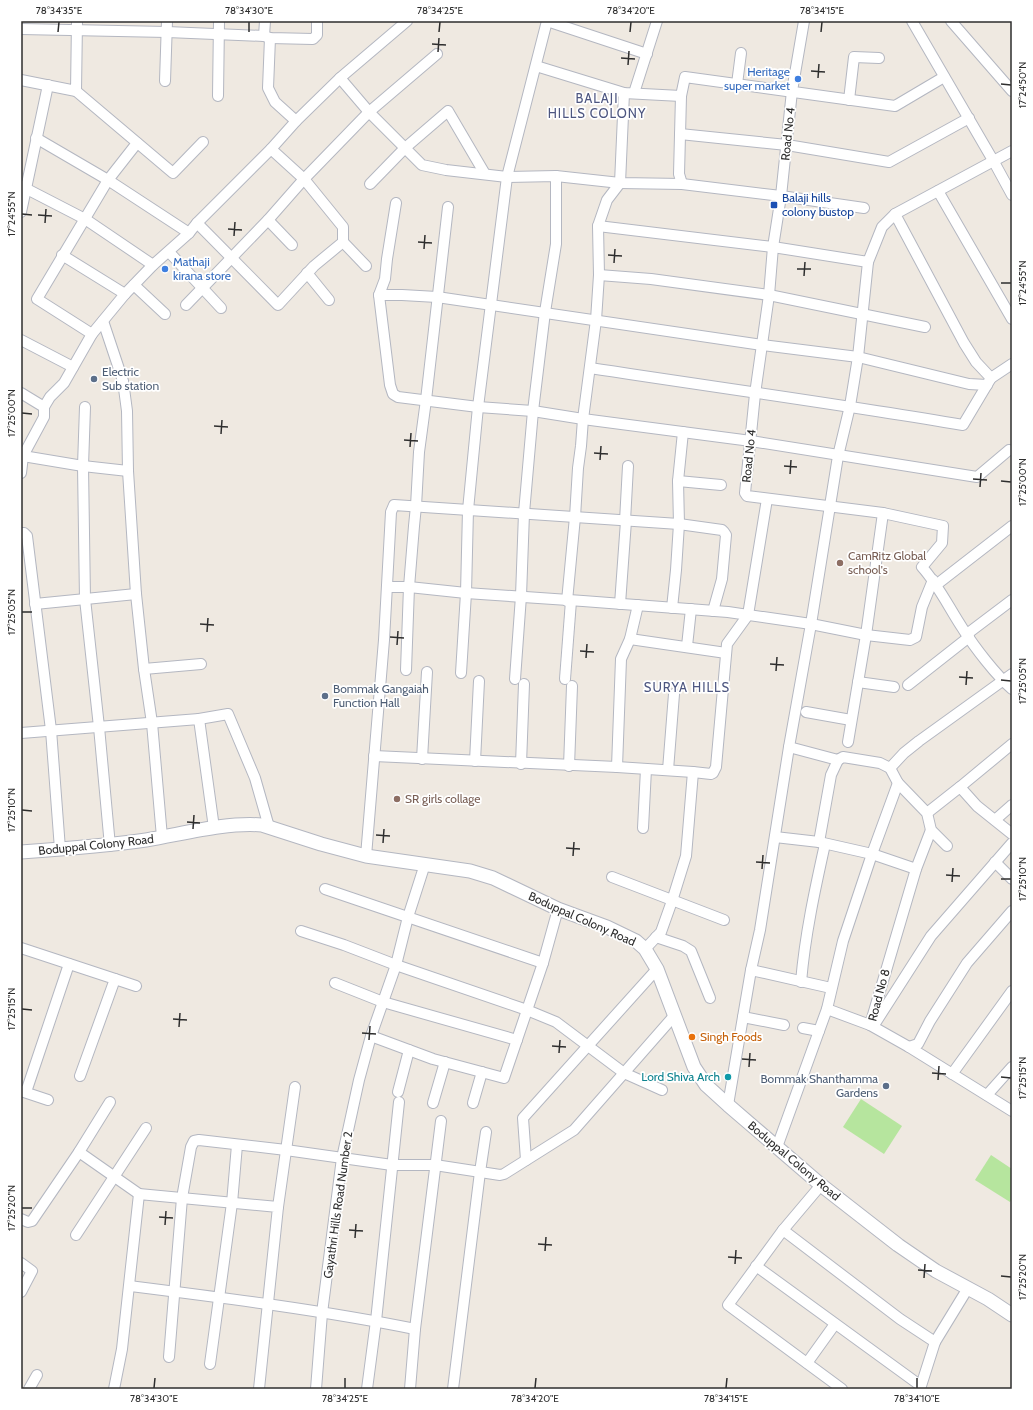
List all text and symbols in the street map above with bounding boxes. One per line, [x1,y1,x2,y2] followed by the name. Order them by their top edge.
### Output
[36,4,83,17] text: 78°34'35"E
[225,4,273,17] text: 78°34'30"E
[417,4,464,17] text: 78°34'25"E
[607,4,655,17] text: 78°34'20"E
[800,4,845,17] text: 78°34'15"E
[1016,62,1029,108] text: 17°24'50"N
[724,64,790,93] place label: Heritage super market
[793,74,803,84] marker: Heritage super market
[548,90,646,121] district label: BALAJI HILLS COLONY
[777,107,798,161] street label: Road No 4
[782,190,854,219] place label: Balaji hills colony bustop
[5,192,18,236] text: 17°24'55"N
[769,200,779,210] marker: Balaji hills colony bustop
[173,254,231,283] place label: Mathaji kirana store
[1016,261,1029,305] text: 17°24'55"N
[160,264,170,274] marker: Mathaji kirana store
[102,364,159,393] place label: Electric Sub station
[89,374,99,384] marker: Electric Sub station
[5,389,18,437] text: 17°25'00"N
[738,429,759,483] street label: Road No 4
[1016,458,1029,506] text: 17°25'00"N
[848,548,926,577] place label: CamRitz Global school's
[835,558,845,568] marker: CamRitz Global school's
[5,589,18,635] text: 17°25'05"N
[1016,658,1029,704] text: 17°25'05"N
[644,679,730,695] district label: SURYA HILLS
[333,681,429,710] place label: Bommak Gangaiah Function Hall
[320,691,330,701] marker: Bommak Gangaiah Function Hall
[5,788,18,832] text: 17°25'10"N
[405,791,481,806] place label: SR girls collage
[392,794,402,804] marker: SR girls collage
[38,831,154,858] street label: Boduppal Colony Road
[1016,857,1029,901] text: 17°25'10"N
[526,888,638,949] street label: Boduppal Colony Road
[864,967,893,1023] street label: Road No 8
[5,988,18,1030] text: 17°25'15"N
[700,1029,762,1044] place label: Singh Foods
[687,1032,697,1042] marker: Singh Foods
[1016,1057,1029,1099] text: 17°25'15"N
[641,1069,720,1084] place label: Lord Shiva Arch
[760,1071,878,1100] place label: Bommak Shanthamma Gardens
[723,1072,733,1082] marker: Lord Shiva Arch
[881,1081,891,1091] marker: Bommak Shanthamma Gardens
[745,1118,844,1204] street label: Boduppal Colony Road
[320,1130,355,1279] street label: Gayathri Hills Road Number 2
[5,1185,18,1231] text: 17°25'20"N
[1016,1254,1029,1300] text: 17°25'20"N
[130,1392,178,1405] text: 78°34'30"E
[322,1392,369,1405] text: 78°34'25"E
[511,1392,559,1405] text: 78°34'20"E
[704,1392,749,1405] text: 78°34'15"E
[894,1392,940,1405] text: 78°34'10"E

